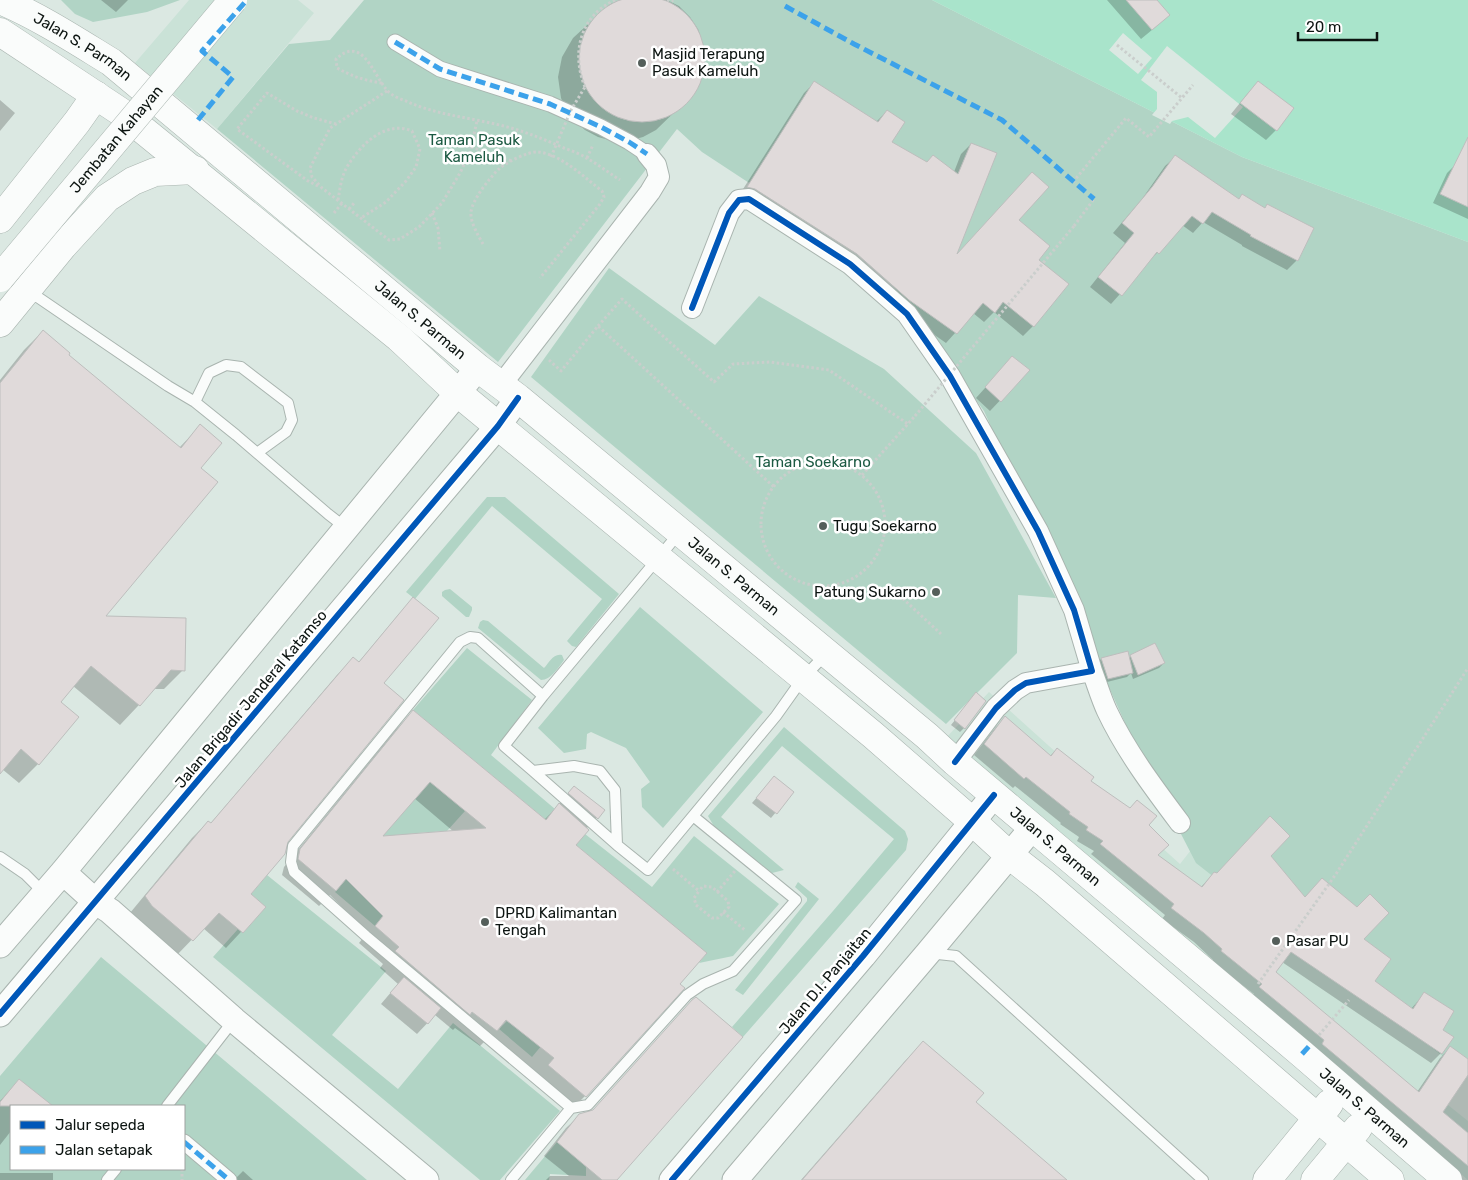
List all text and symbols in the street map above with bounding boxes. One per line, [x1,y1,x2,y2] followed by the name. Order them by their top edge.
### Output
[30,9,136,85] street label: Jalan S. Parman
[1298,10,1377,42] scale bar
[1306,18,1341,36] text: 20 m
[652,45,765,80] place label: Masjid Terapung Pasuk Kameluh
[636,57,648,69] marker: Masjid Terapung Pasuk Kameluh
[66,82,167,197] street label: Jembatan Kahayan
[428,131,520,166] park label: Taman Pasuk Kameluh
[371,277,470,363] street label: Jalan S. Parman
[755,453,871,471] park label: Taman Soekarno
[833,517,937,535] place label: Tugu Soekarno
[817,520,829,532] marker: Tugu Soekarno
[684,533,783,619] street label: Jalan S. Parman
[814,583,926,601] place label: Patung Sukarno
[930,586,942,598] marker: Patung Sukarno
[171,606,331,792] street label: Jalan Brigadir Jenderal Katamso
[1006,803,1105,890] street label: Jalan S. Parman
[495,904,617,939] place label: DPRD Kalimantan Tengah
[479,916,491,928] marker: DPRD Kalimantan Tengah
[775,924,875,1038] street label: Jalan D.I. Panjaitan
[1286,932,1349,950] place label: Pasar PU
[1270,935,1282,947] marker: Pasar PU
[1316,1064,1413,1152] street label: Jalan S. Parman
[10,1105,185,1170] legend
[55,1116,145,1134] text: Jalur sepeda
[55,1141,153,1159] text: Jalan setapak

